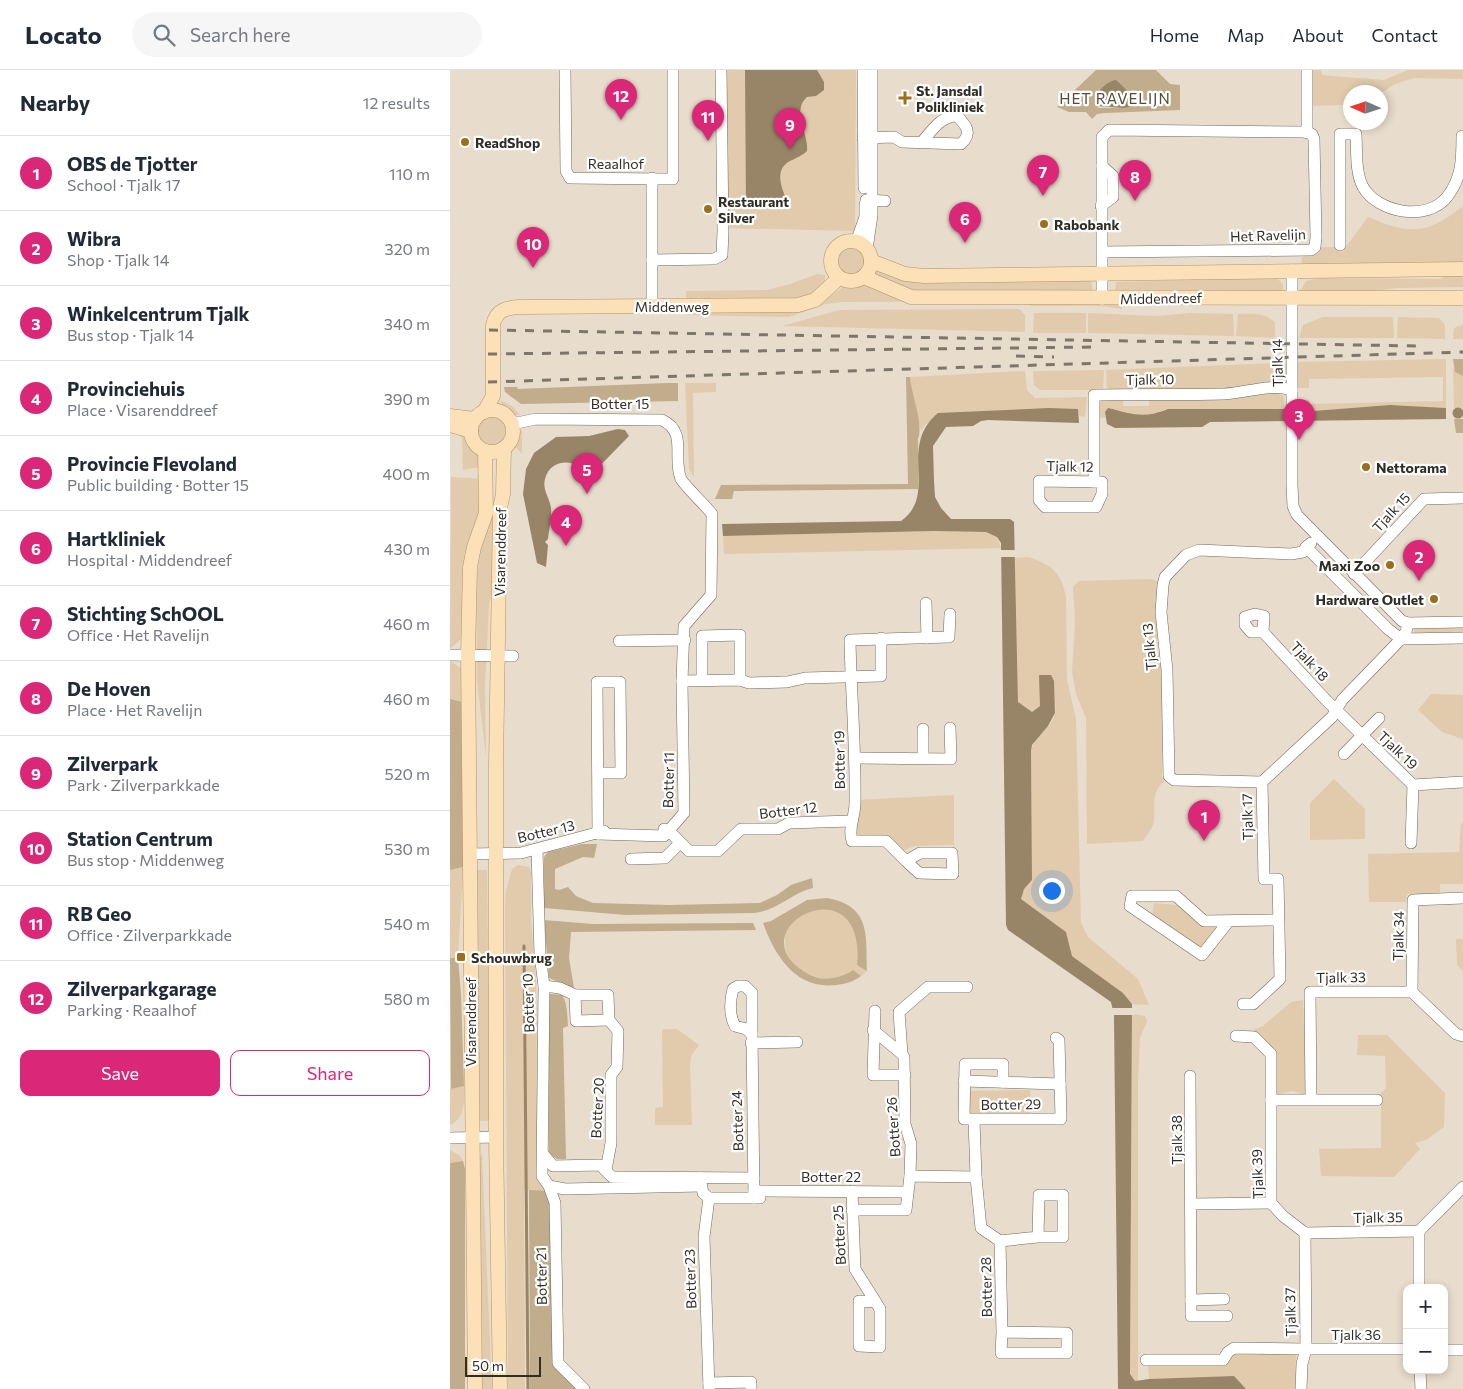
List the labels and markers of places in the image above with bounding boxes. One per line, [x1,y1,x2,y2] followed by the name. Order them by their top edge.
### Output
[605,79,637,120] pin: 12
[916,82,984,115] place label: St. Jansdal Polikliniek
[898,91,912,105] marker: St. Jansdal Polikliniek
[692,100,724,141] pin: 11
[774,108,806,149] pin: 9
[475,134,540,151] place label: ReadShop
[459,136,471,148] marker: ReadShop
[1027,155,1059,196] pin: 7
[1119,160,1151,201] pin: 8
[718,193,789,226] place label: Restaurant Silver
[949,202,981,243] pin: 6
[702,203,714,215] marker: Restaurant Silver
[1054,216,1119,233] place label: Rabobank
[1038,218,1050,230] marker: Rabobank
[517,227,549,268] pin: 10
[1283,399,1315,440] pin: 3
[571,453,603,494] pin: 5
[1376,459,1447,476] place label: Nettorama
[1360,461,1372,473] marker: Nettorama
[550,505,582,546] pin: 4
[1403,540,1435,581] pin: 2
[1318,557,1380,574] place label: Maxi Zoo
[1384,559,1396,571] marker: Maxi Zoo
[1316,591,1424,608] place label: Hardware Outlet
[1428,593,1440,605] marker: Hardware Outlet
[1188,800,1220,841] pin: 1
[471,949,552,966] place label: Schouwbrug
[455,951,467,963] marker: Schouwbrug

